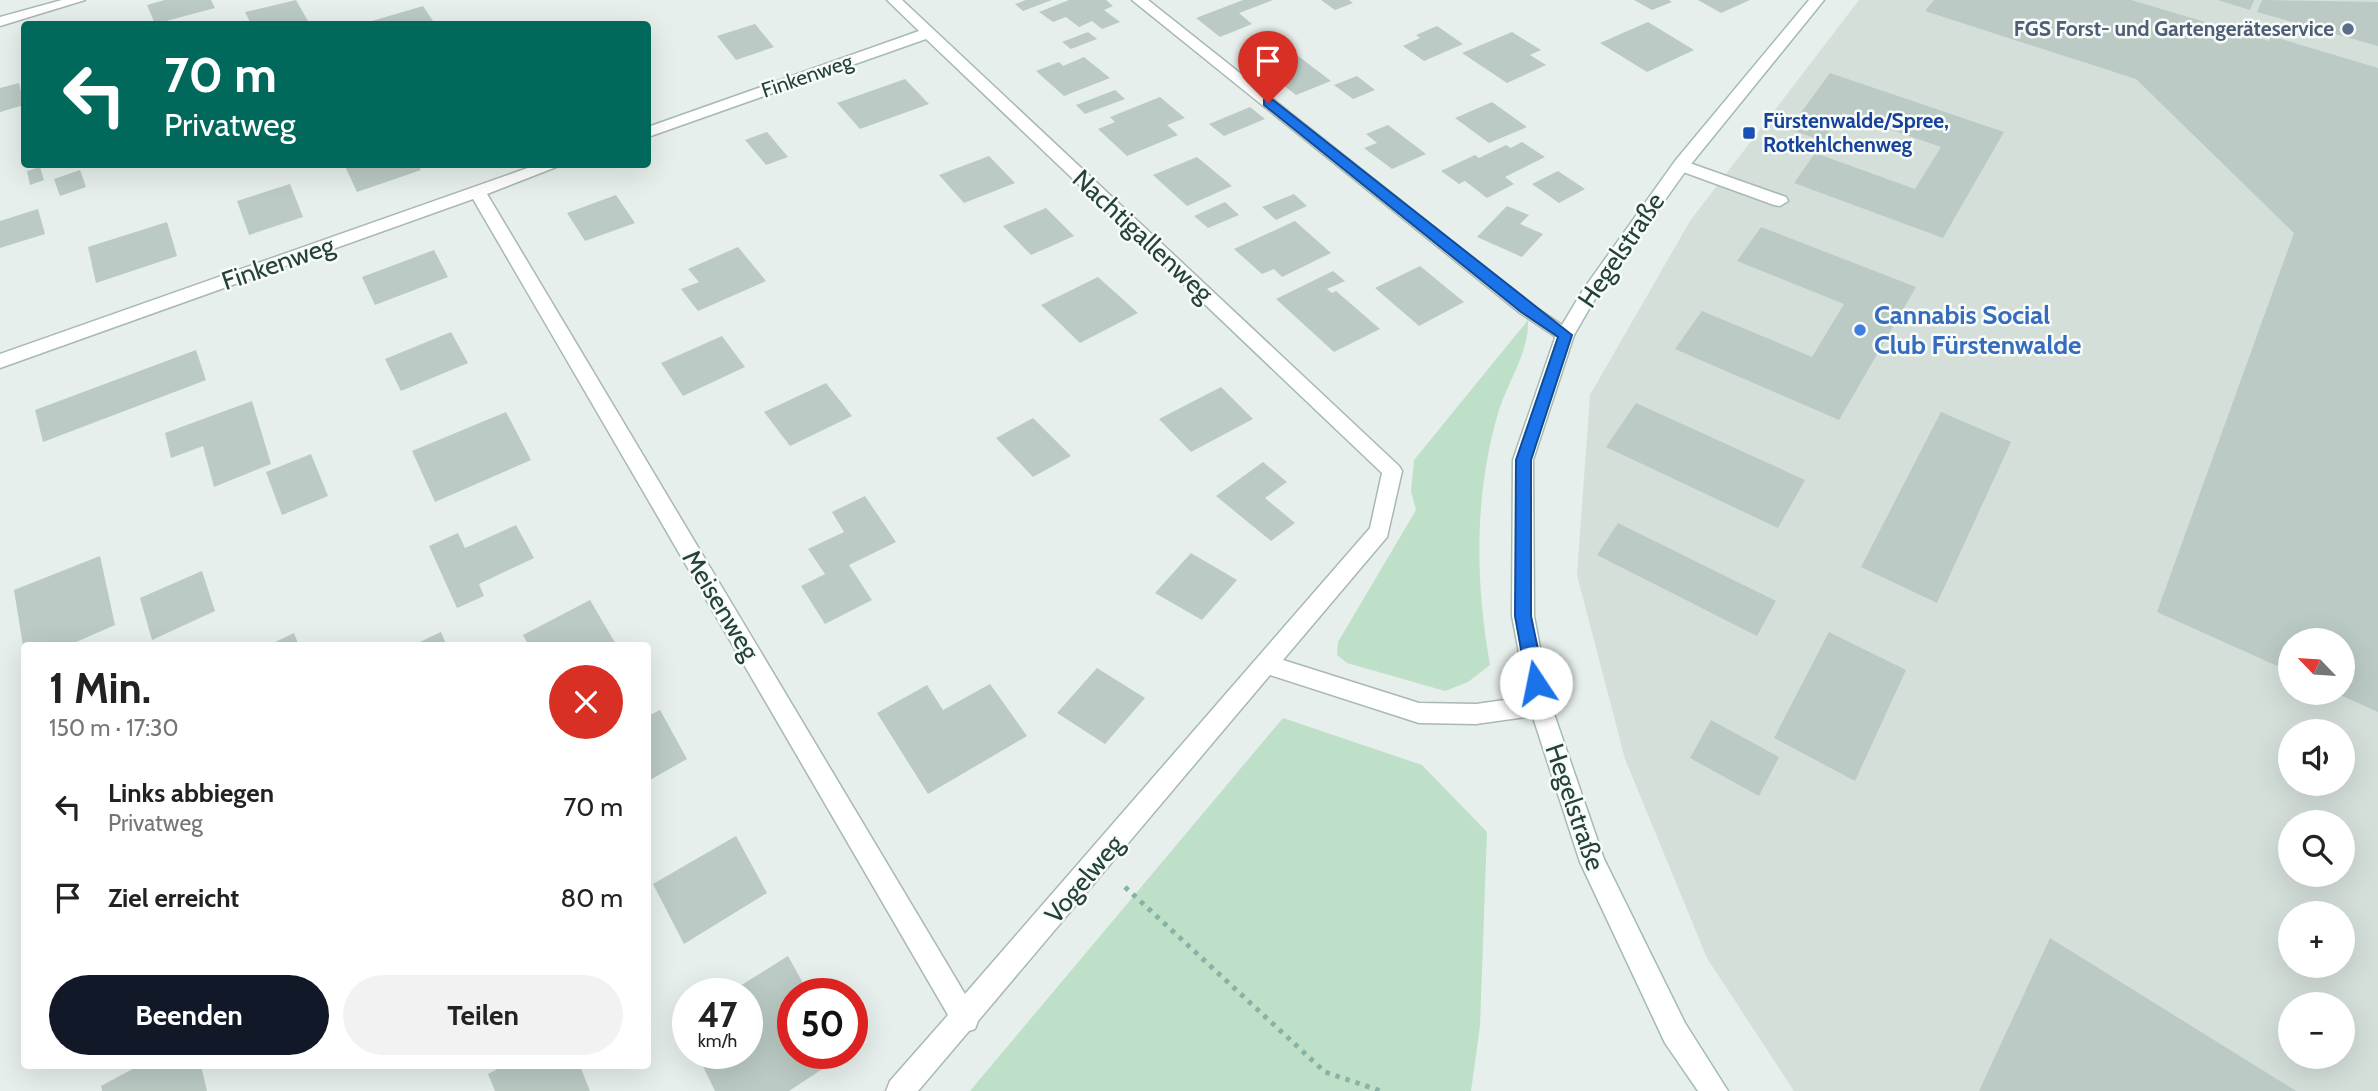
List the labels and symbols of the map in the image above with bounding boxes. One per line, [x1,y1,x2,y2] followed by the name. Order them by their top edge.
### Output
[2014,16,2334,41] place label: FGS Forst- und Gartengeräteservice
[2340,21,2356,37] marker: FGS Forst- und Gartengeräteservice
[1238,31,1298,103] pin
[758,48,856,103] street label: Finkenweg
[1763,108,1949,157] place label: Fürstenwalde/Spree, Rotkehlchenweg
[1741,125,1757,141] marker: Fürstenwalde/Spree, Rotkehlchenweg
[1066,163,1221,310] street label: Nachtigallenweg
[1571,186,1671,314] street label: Hegelstraße
[217,228,340,297] street label: Finkenweg
[1874,299,2081,361] place label: Cannabis Social Club Fürstenwalde
[1852,322,1868,338] marker: Cannabis Social Club Fürstenwalde
[676,544,767,667] street label: Meisenweg
[2278,628,2356,705] north arrow
[1499,646,1573,720] position arrow
[1538,739,1612,875] street label: Hegelstraße
[1038,827,1131,930] street label: Vogelweg
[777,978,868,1069] speed limit sign: 50

